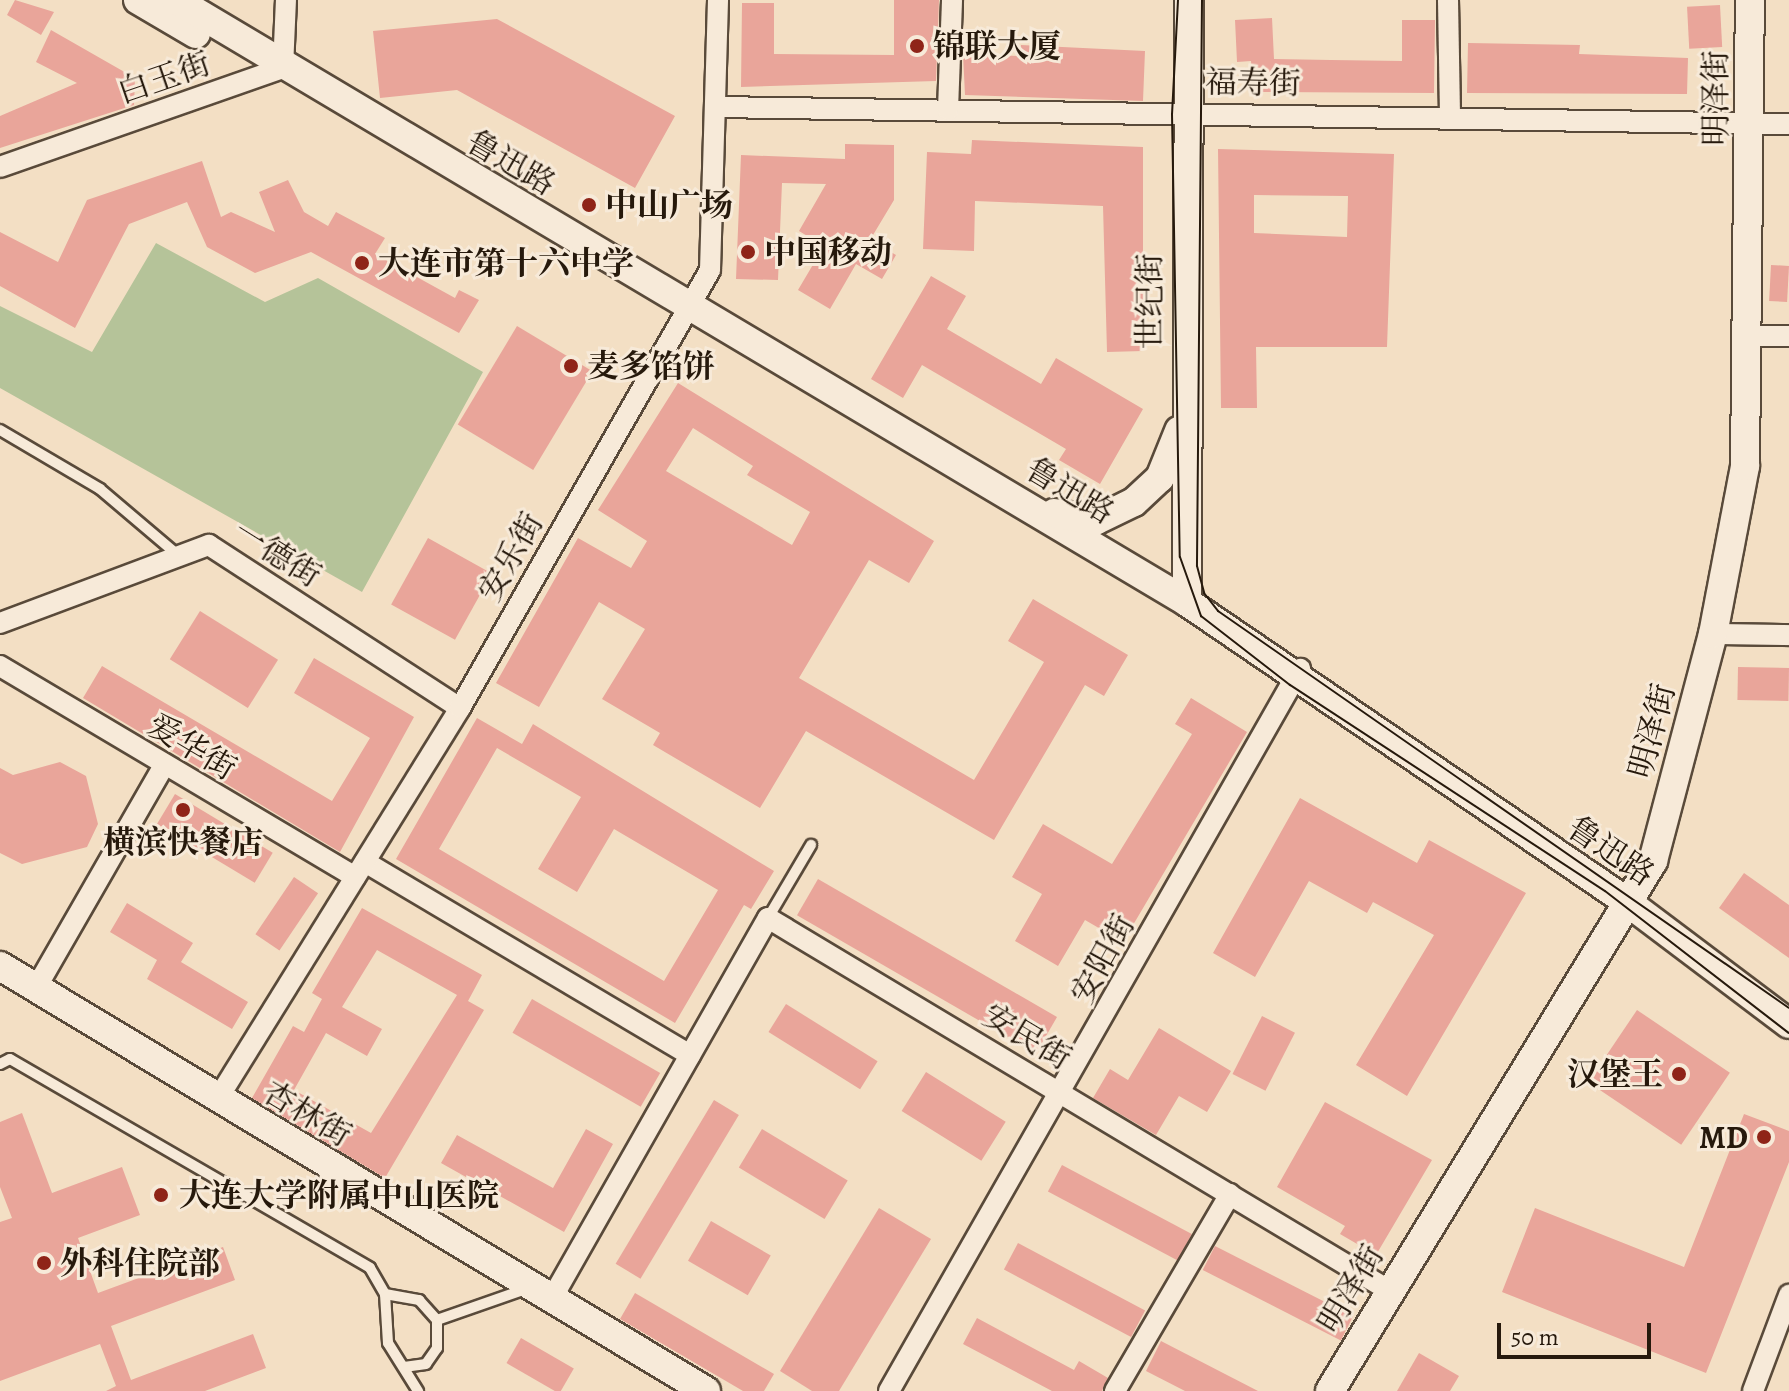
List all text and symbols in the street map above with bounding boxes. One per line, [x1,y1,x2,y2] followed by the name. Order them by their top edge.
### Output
[933,27,1061,65] place label: 锦联大厦
[908,37,926,55] marker: 锦联大厦
[112,44,216,112] street label: 白玉街
[1697,50,1735,146] street label: 明泽街
[1205,63,1301,103] street label: 福寿街
[460,122,562,204] street label: 鲁迅路
[605,186,733,224] place label: 中山广场
[580,196,598,214] marker: 中山广场
[764,233,892,271] place label: 中国移动
[739,243,757,261] marker: 中国移动
[378,244,634,282] place label: 大连市第十六中学
[1131,253,1169,349] street label: 世纪街
[353,254,371,272] marker: 大连市第十六中学
[587,347,715,385] place label: 麦多馅饼
[562,357,580,375] marker: 麦多馅饼
[1019,450,1121,532] street label: 鲁迅路
[470,506,552,608] street label: 安乐街
[226,512,328,596] street label: 一德街
[1621,680,1683,782] street label: 明泽街
[141,706,243,788] street label: 爱华街
[174,801,192,819] marker: 横滨快餐店
[1560,808,1662,894] street label: 鲁迅路
[103,823,263,861] place label: 横滨快餐店
[1063,908,1143,1010] street label: 安阳街
[976,996,1078,1078] street label: 安民街
[1567,1055,1663,1093] place label: 汉堡王
[1670,1065,1688,1083] marker: 汉堡王
[256,1073,358,1155] street label: 杏林街
[1699,1118,1748,1156] place label: MD
[1755,1128,1773,1146] marker: MD
[179,1176,499,1214] place label: 大连大学附属中山医院
[150,1184,172,1206] marker: 大连大学附属中山医院
[1310,1238,1392,1340] street label: 明泽街
[60,1244,220,1282] place label: 外科住院部
[35,1254,53,1272] marker: 外科住院部
[1501,1307,1655,1357] scale bar
[1511,1321,1559,1353] text: 50 m

